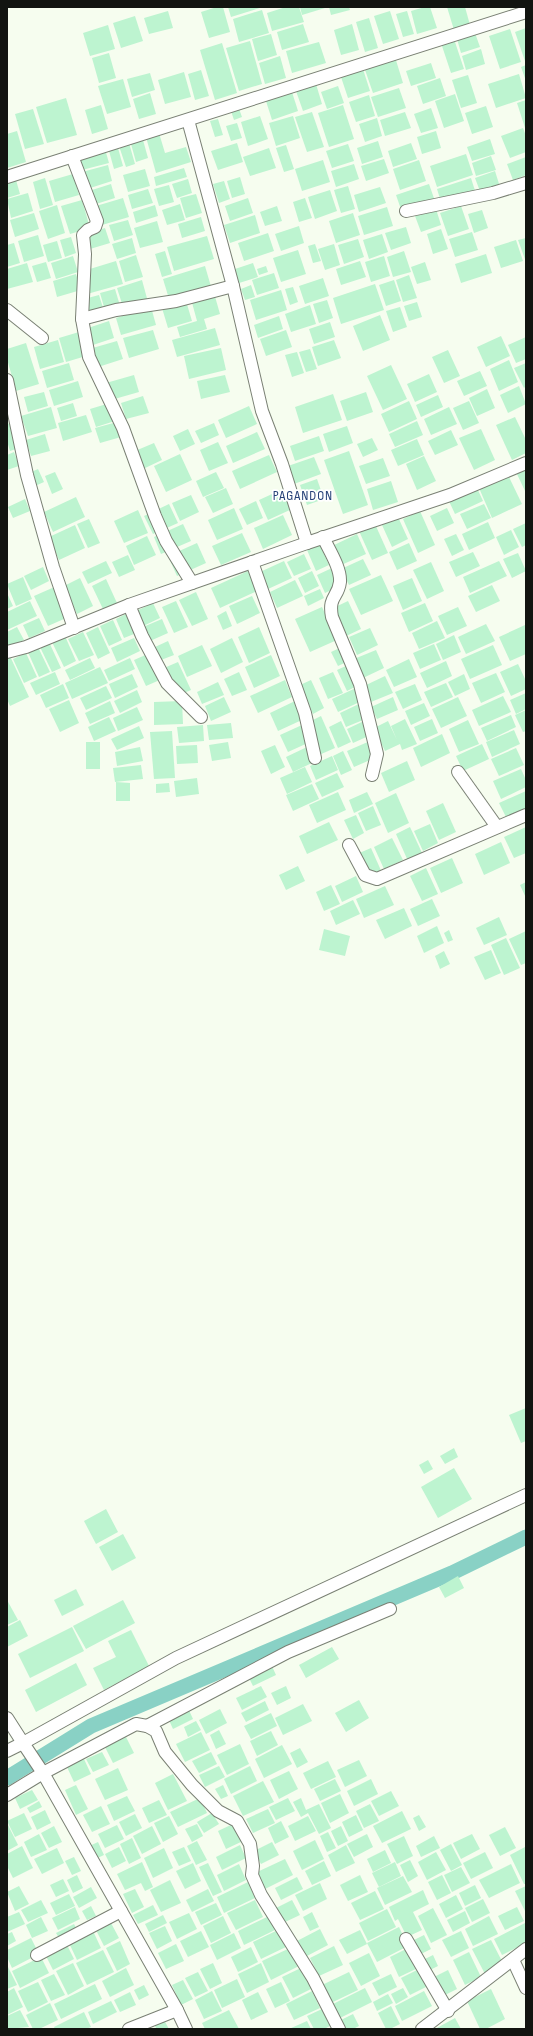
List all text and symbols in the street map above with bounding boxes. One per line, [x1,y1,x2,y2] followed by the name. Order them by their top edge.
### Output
[273,487,333,504] district label: PAGANDON

